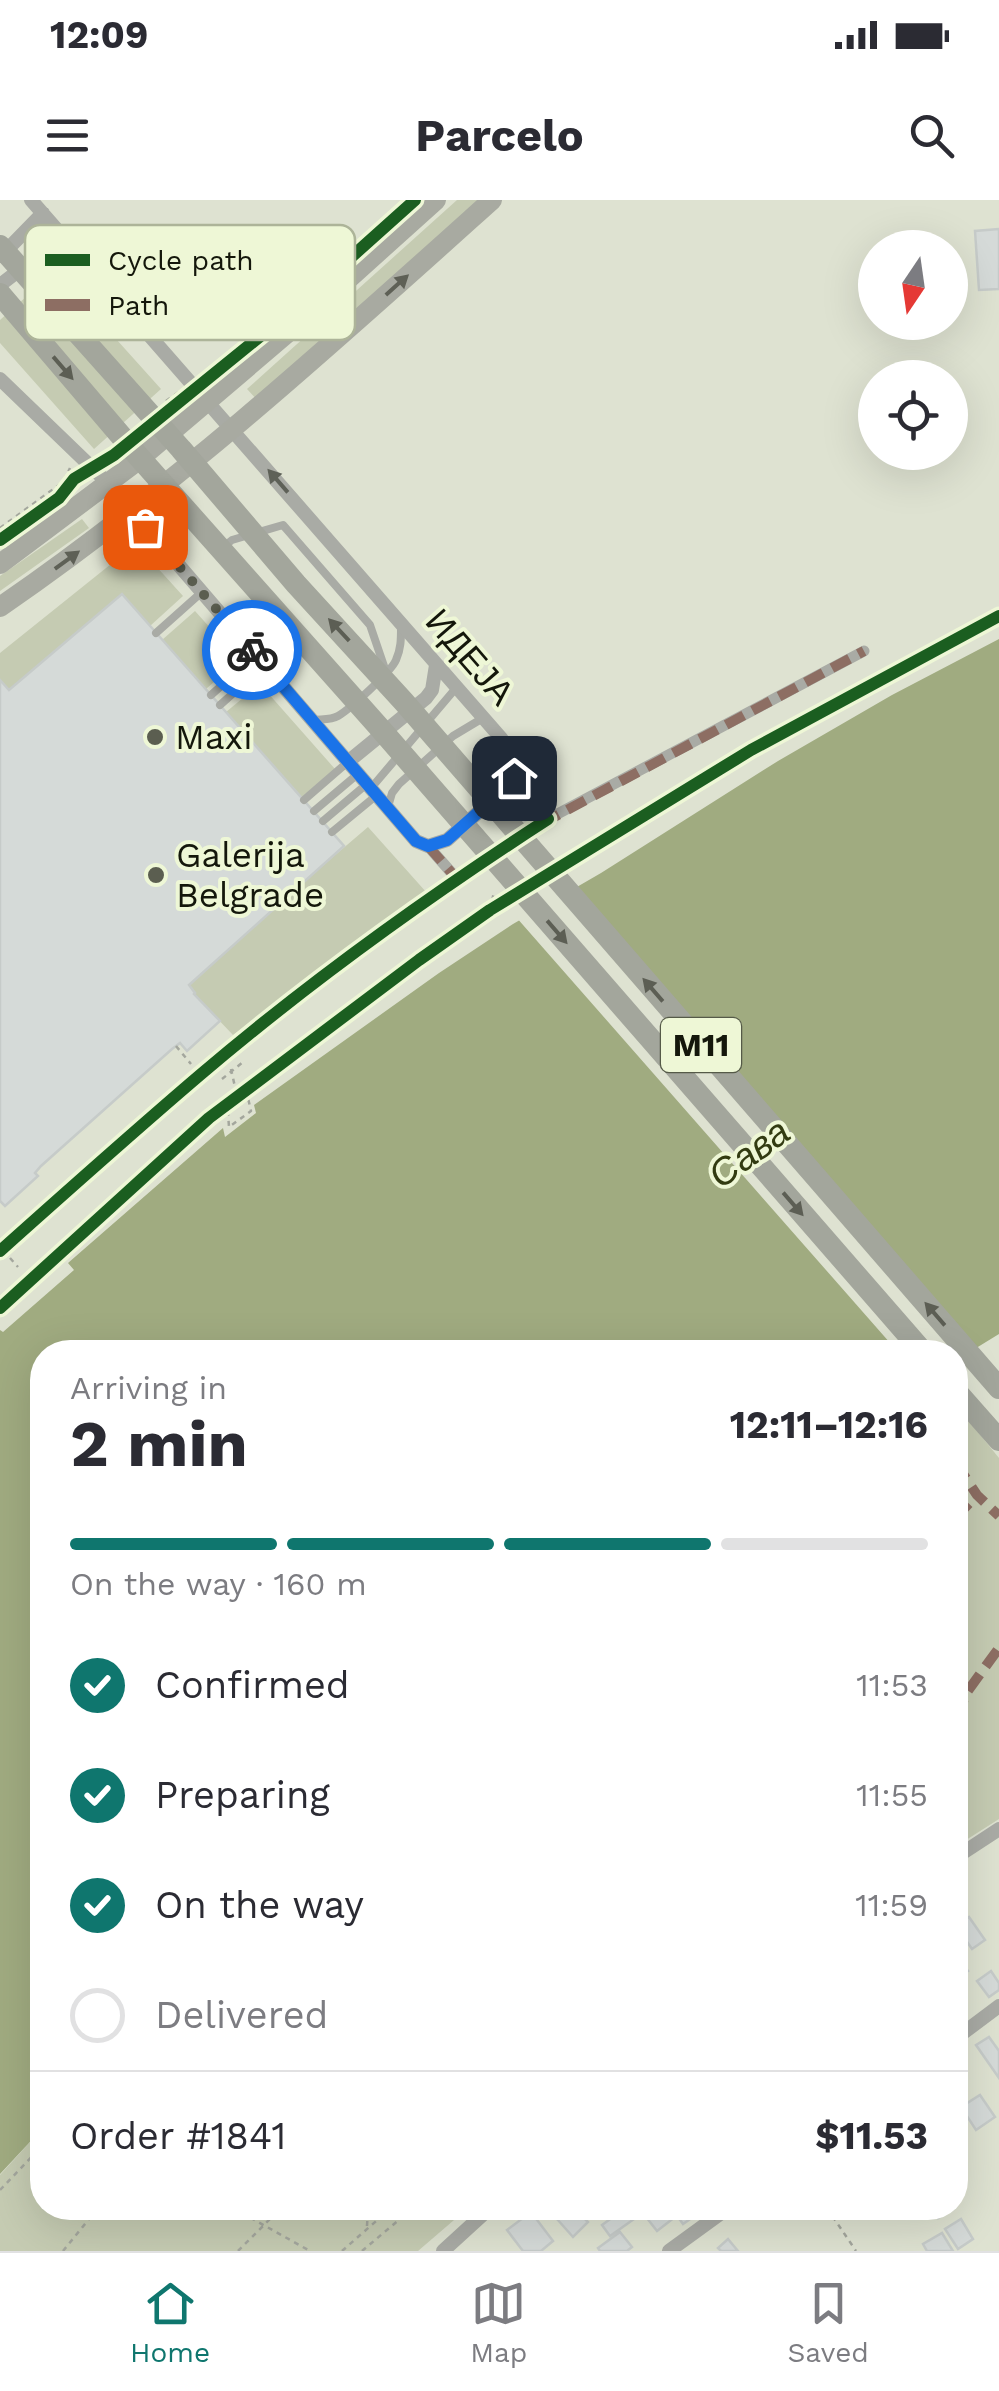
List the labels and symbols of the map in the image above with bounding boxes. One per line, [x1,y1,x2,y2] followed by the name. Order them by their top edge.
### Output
[25,225,355,340] legend
[858,230,968,340] north arrow
[108,244,254,277] text: Cycle path
[385,274,409,297] one-way arrow
[108,289,169,322] text: Path
[51,356,73,381] one-way arrow
[268,469,290,494] one-way arrow
[103,485,188,570] pin
[53,550,80,570] one-way arrow
[202,600,302,700] courier
[417,601,523,714] street label: ИДЕЈА
[328,618,350,643] one-way arrow
[175,716,252,758] place label: Maxi
[144,726,166,748] marker: Maxi
[472,736,557,821] pin
[176,834,324,916] place label: Galerija Belgrade
[145,864,167,886] marker: Galerija Belgrade
[545,919,567,944] one-way arrow
[643,977,665,1002] one-way arrow
[661,1018,741,1072] road number: M11
[700,1109,798,1197] water label: Сава
[781,1191,803,1216] one-way arrow
[925,1302,947,1327] one-way arrow

